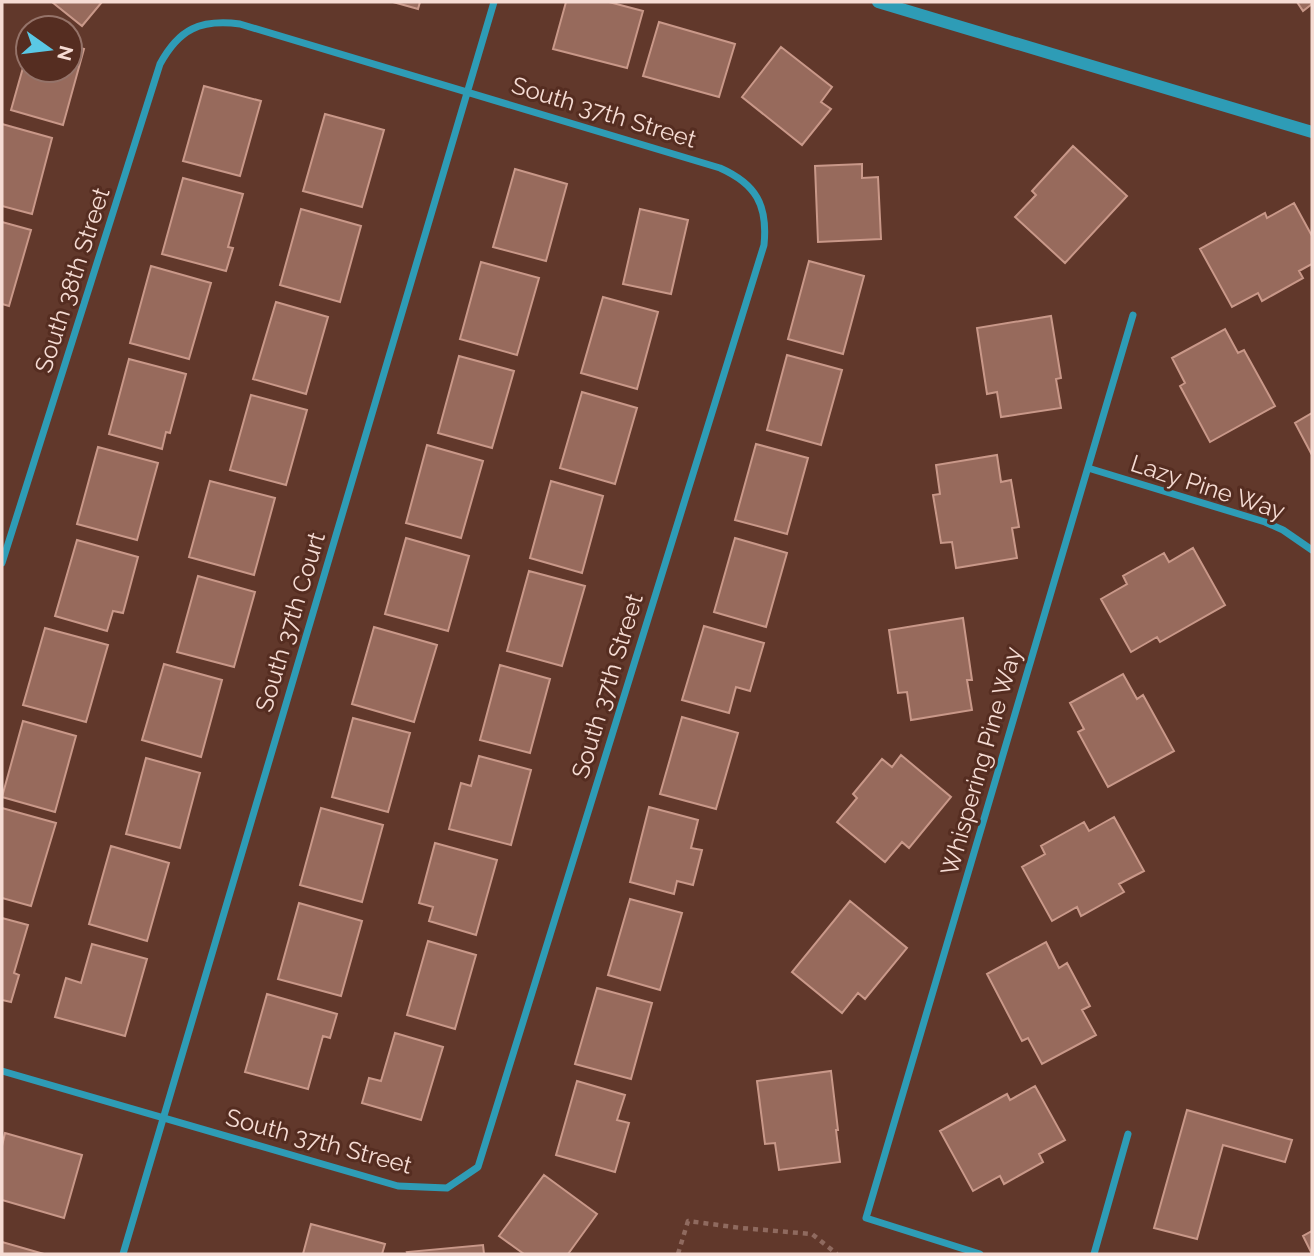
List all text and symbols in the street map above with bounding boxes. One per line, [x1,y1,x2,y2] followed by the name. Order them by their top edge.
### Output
[14,14,84,84] north arrow
[53,43,78,63] text: N
[508,70,700,154] street label: South 37th Street
[28,184,116,376] street label: South 38th Street
[1127,448,1289,526] street label: Lazy Pine Way
[249,529,331,715] street label: South 37th Court
[565,590,649,782] street label: South 37th Street
[934,643,1028,879] street label: Whispering Pine Way
[223,1102,415,1180] street label: South 37th Street

